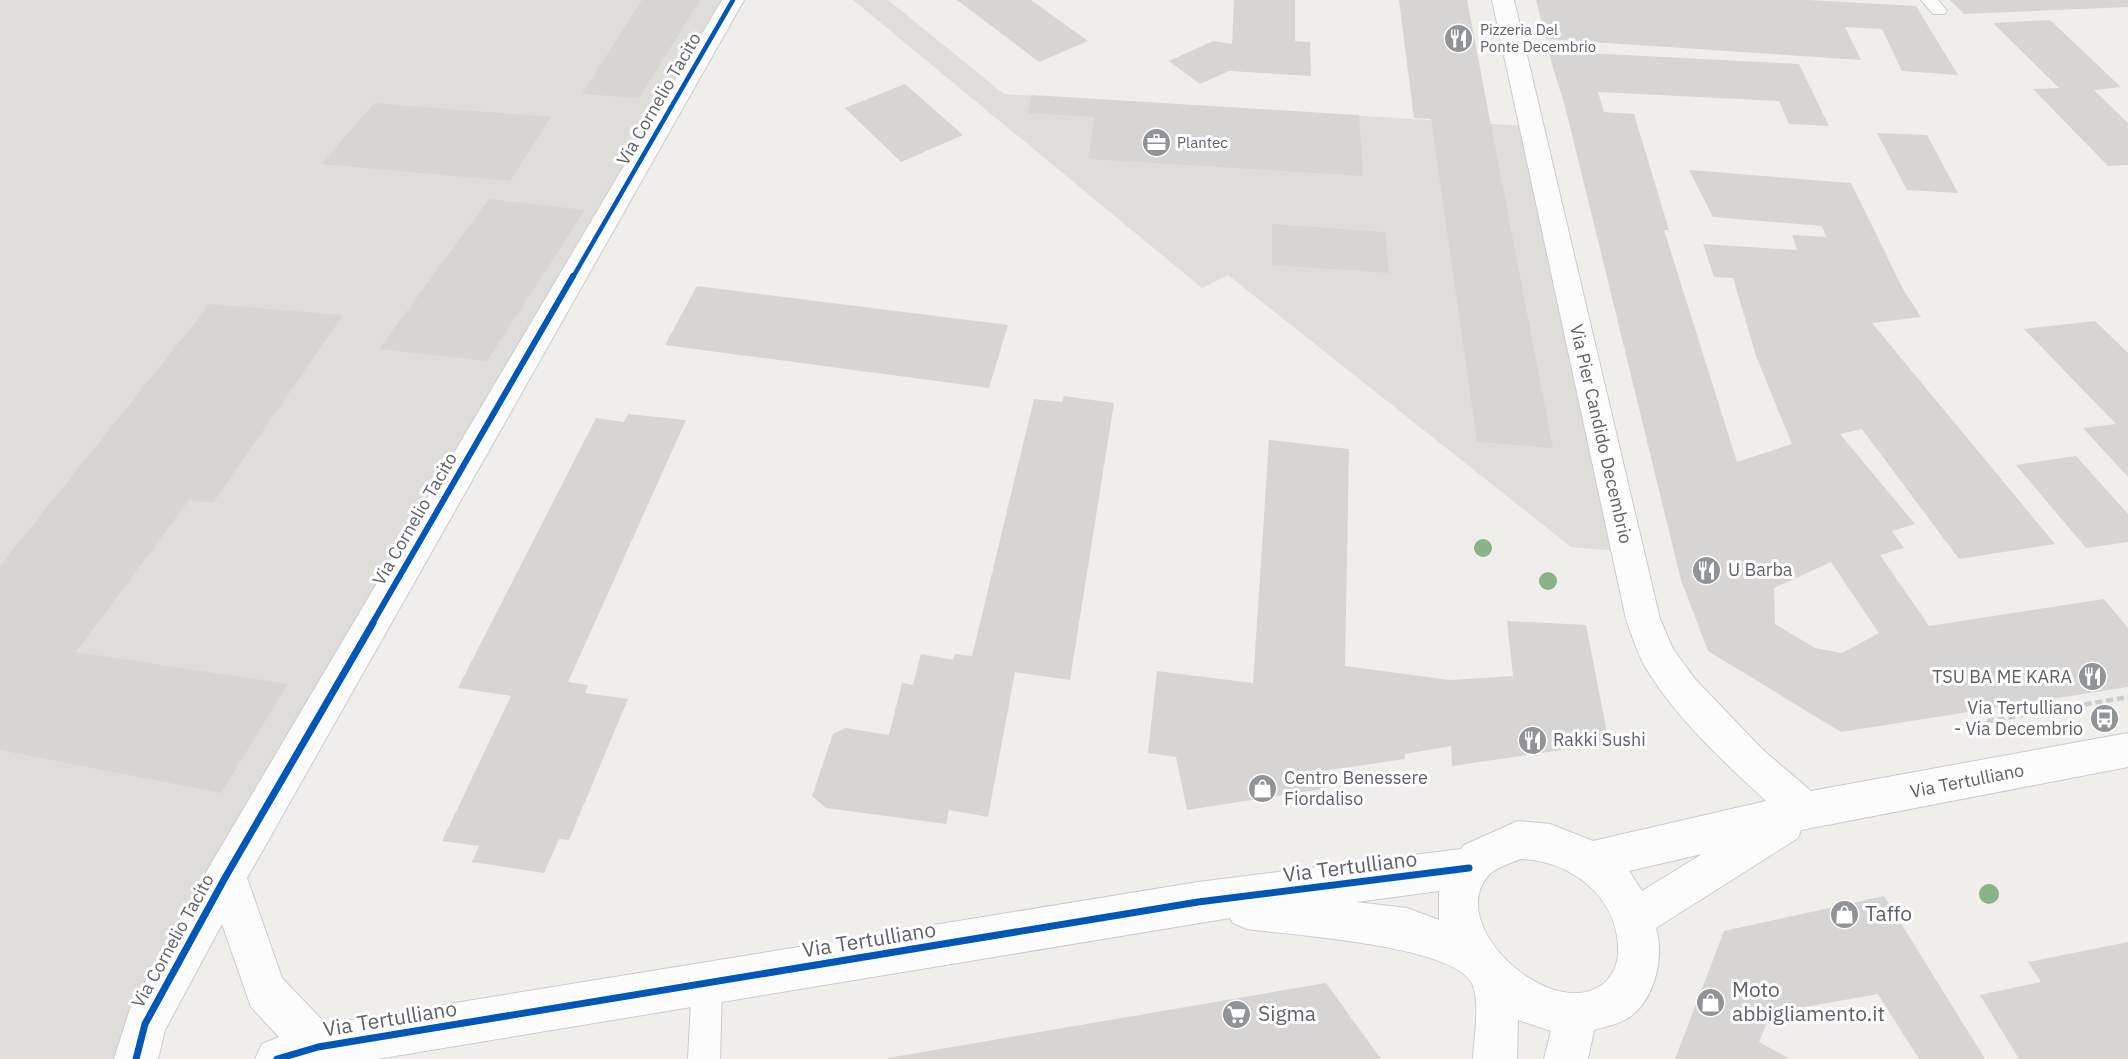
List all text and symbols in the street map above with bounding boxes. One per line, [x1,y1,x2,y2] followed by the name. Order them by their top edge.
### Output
[1480,20,1596,56] place label: Pizzeria Del Ponte Decembrio
[1443,23,1475,55] restaurant icon: Pizzeria Del Ponte Decembrio
[611,28,706,169] street label: Via Cornelio Tacito
[1140,127,1172,159] office icon: Plantec
[1177,133,1228,152] place label: Plantec
[1565,322,1638,546] street label: Via Pier Candido Decembrio
[367,448,462,589] street label: Via Cornelio Tacito
[1691,554,1723,586] restaurant icon: U Barba
[1728,558,1793,581] place label: U Barba
[2077,661,2109,693] restaurant icon: TSU BA ME KARA
[1932,665,2072,688] place label: TSU BA ME KARA
[1954,696,2083,740] place label: Via Tertulliano - Via Decembrio
[2088,702,2120,734] bus stop icon: Via Tertulliano - Via Decembrio
[1516,724,1548,756] restaurant icon: Rakki Sushi
[1553,728,1646,751] place label: Rakki Sushi
[1908,758,2026,803] street label: Via Tertulliano
[1284,766,1428,810] place label: Centro Benessere Fiordaliso
[1247,772,1279,804] shop icon: Centro Benessere Fiordaliso
[1281,844,1419,888] street label: Via Tertulliano
[126,870,219,1012] street label: Via Cornelio Tacito
[1828,898,1860,930] shop icon: Taffo
[1865,899,1912,927] place label: Taffo
[800,915,938,963] street label: Via Tertulliano
[1732,975,1885,1027] place label: Moto abbigliamento.it
[1695,986,1727,1018] shop icon: Moto abbigliamento.it
[321,994,459,1042] street label: Via Tertulliano
[1221,998,1253,1030] supermarket icon: Sigma
[1258,999,1316,1027] place label: Sigma

